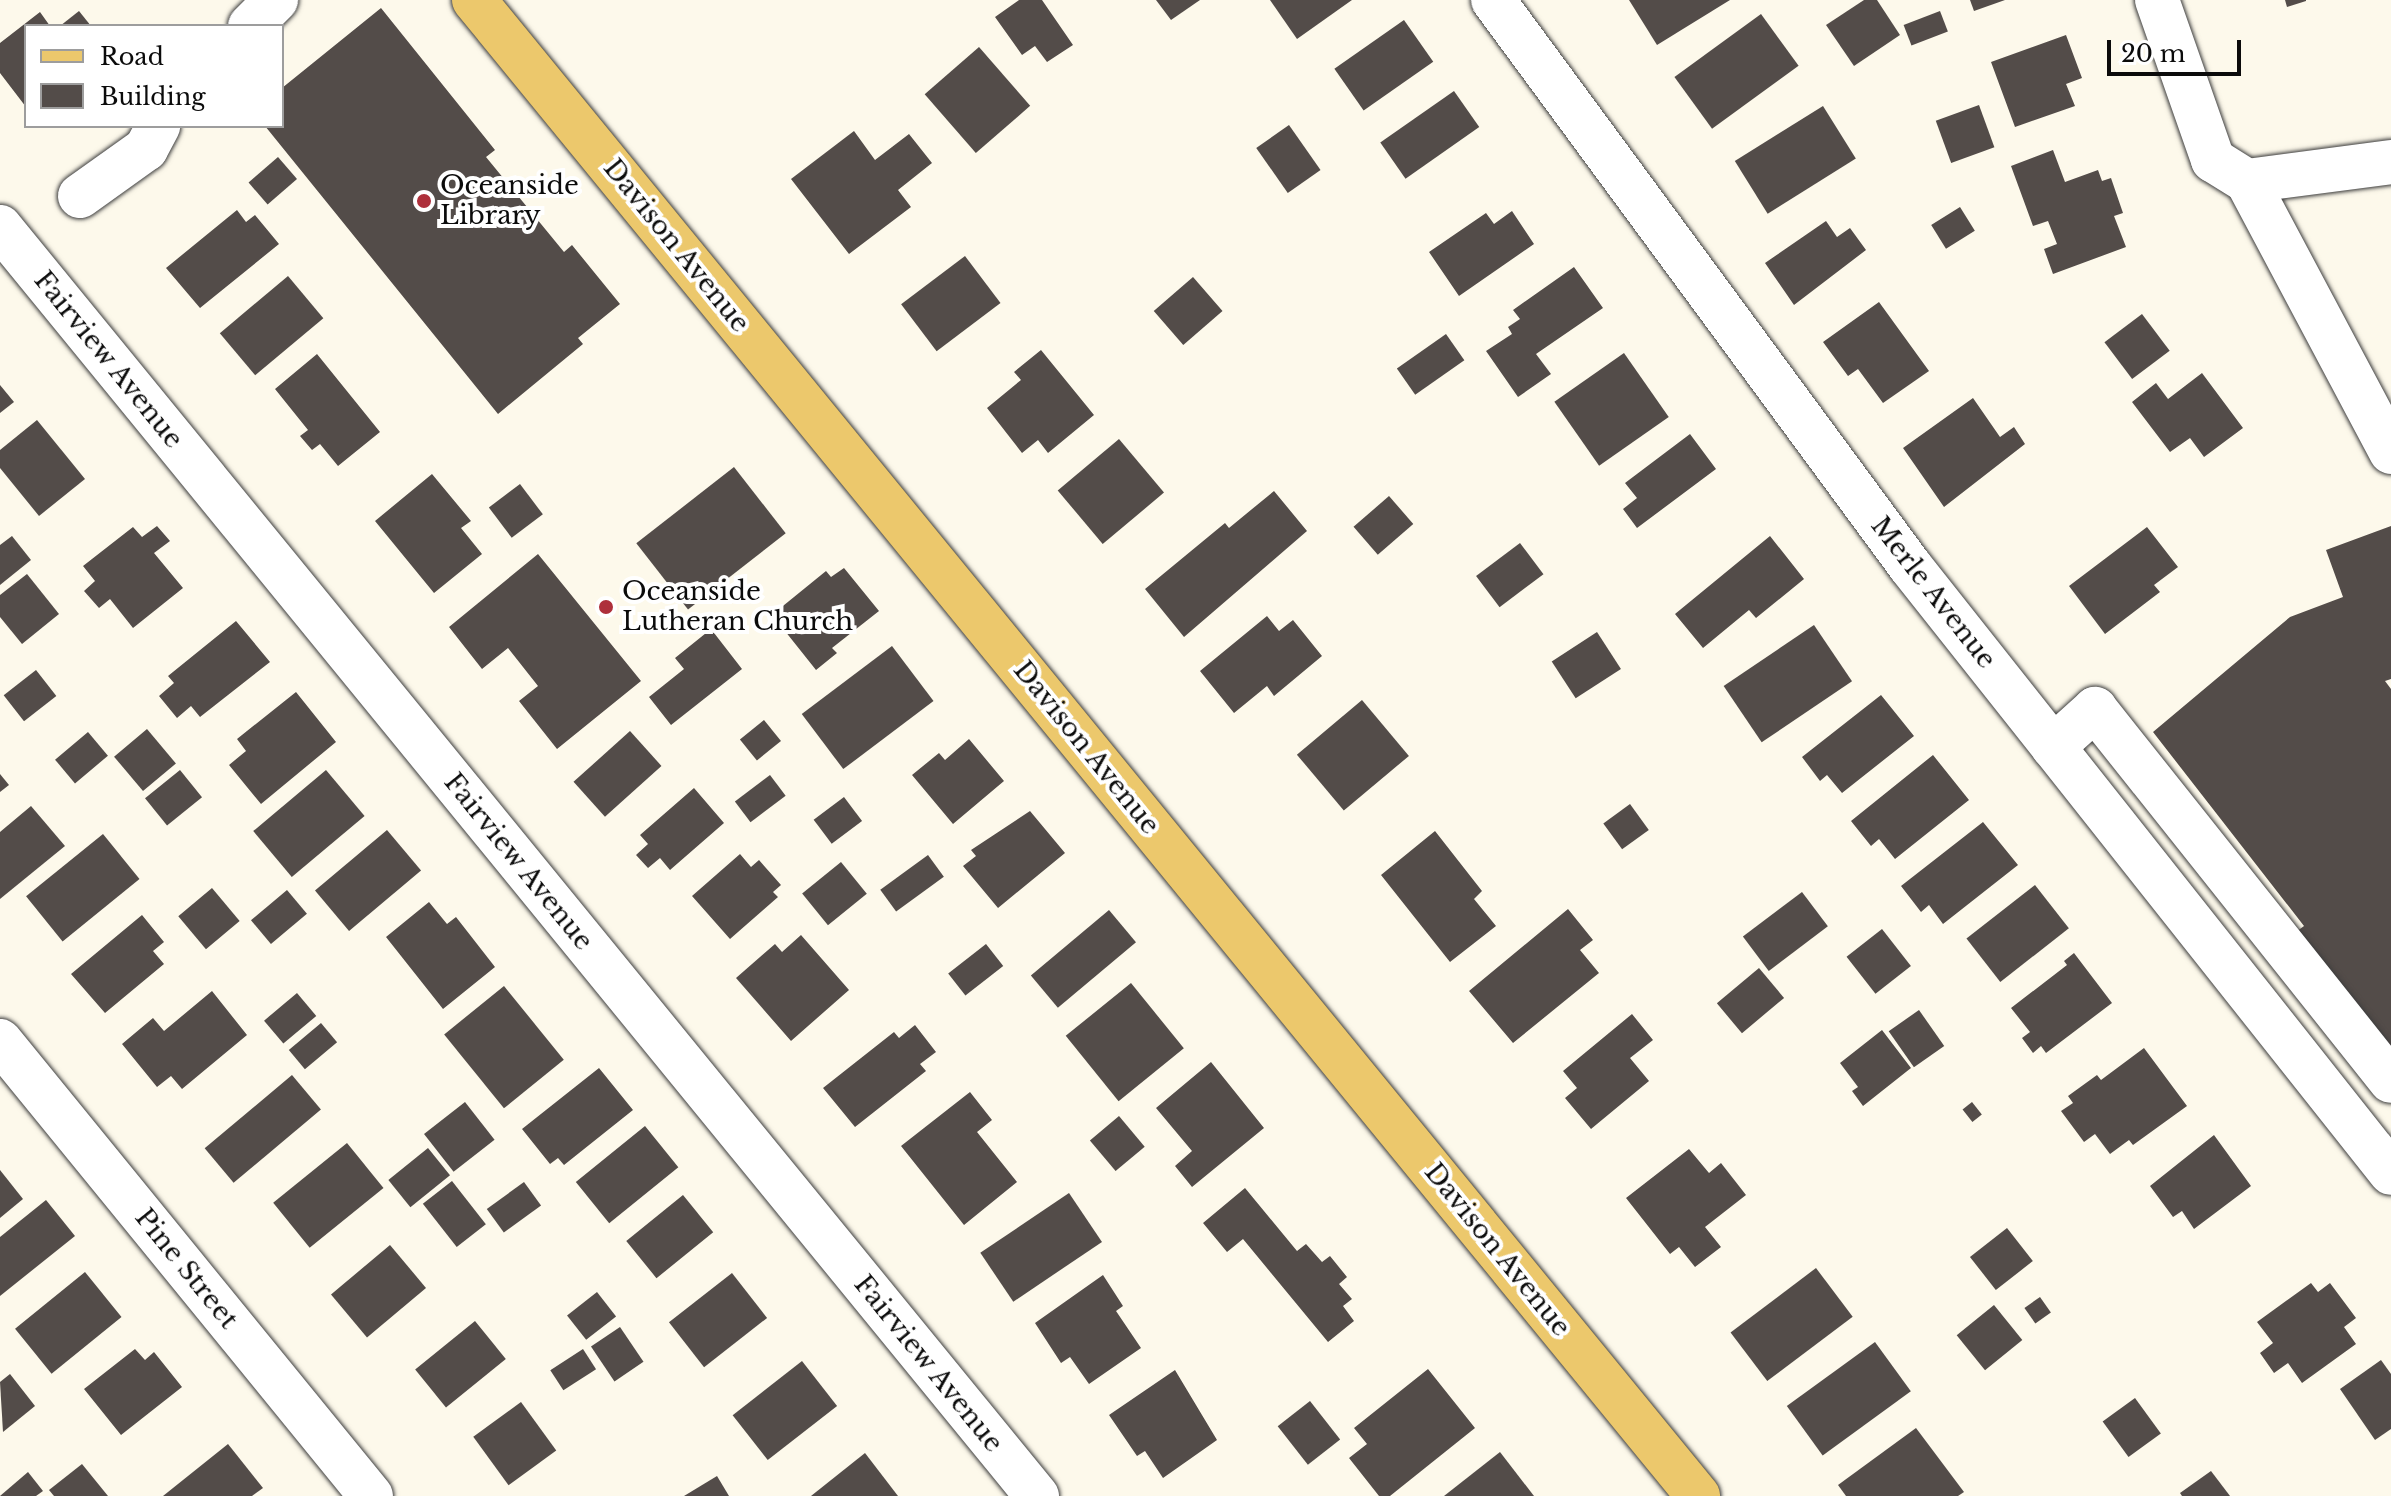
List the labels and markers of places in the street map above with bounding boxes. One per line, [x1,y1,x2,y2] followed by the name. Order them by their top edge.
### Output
[440,170,579,232] place label: Oceanside Library
[415,192,433,210] marker: Oceanside Library
[622,576,853,638] place label: Oceanside Lutheran Church
[597,598,615,616] marker: Oceanside Lutheran Church

